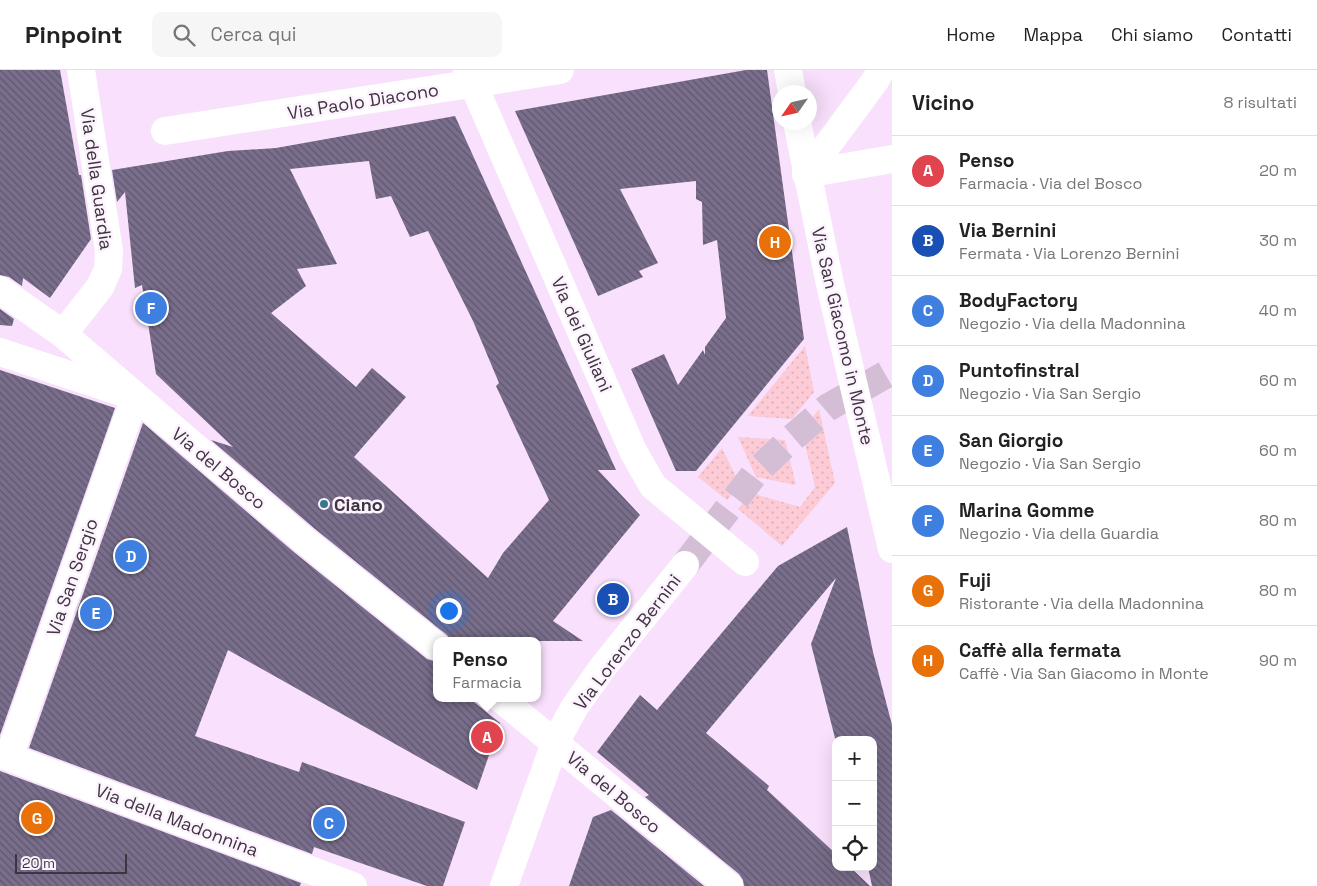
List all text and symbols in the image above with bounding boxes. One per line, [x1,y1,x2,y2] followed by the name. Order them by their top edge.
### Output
[152,12,502,57] search box
[25,19,122,50] text: Pinpoint
[170,21,198,49] icon: search
[210,22,296,47] text: Cerca qui
[946,23,996,46] text: Home
[1024,23,1083,46] text: Mappa
[1111,23,1193,46] text: Chi siamo
[1221,23,1292,46] text: Contatti
[286,78,440,124] street label: Via Paolo Diacono
[772,85,817,130] north arrow
[912,89,974,116] text: Vicino
[1224,92,1297,113] text: 8 risultati
[76,107,118,251] street label: Via della Guardia
[959,148,1015,173] text: Penso
[923,160,933,181] text: A
[1259,160,1297,181] text: 20 m
[959,173,1142,194] text: Farmacia · Via del Bosco
[959,218,1056,243] text: Via Bernini
[759,223,791,261] pin: H
[807,225,879,447] street label: Via San Giacomo in Monte
[923,230,933,251] text: B
[1259,230,1297,251] text: 30 m
[959,243,1179,264] text: Fermata · Via Lorenzo Bernini
[546,273,618,395] street label: Via dei Giuliani
[959,288,1078,313] text: BodyFactory
[135,289,167,327] pin: F
[923,300,933,321] text: C
[1259,300,1297,321] text: 40 m
[959,313,1186,334] text: Negozio · Via della Madonnina
[959,358,1080,383] text: Puntofinstral
[923,370,933,391] text: D
[1259,370,1297,391] text: 60 m
[959,383,1141,404] text: Negozio · Via San Sergio
[167,422,271,514] street label: Via del Bosco
[959,428,1063,453] text: San Giorgio
[924,440,932,461] text: E
[1259,440,1297,461] text: 60 m
[959,453,1141,474] text: Negozio · Via San Sergio
[334,493,383,516] place label: Ciano
[318,498,330,510] marker: Ciano
[959,498,1094,523] text: Marina Gomme
[924,510,932,531] text: F
[1259,510,1297,531] text: 80 m
[41,515,103,639] street label: Via San Sergio
[959,523,1159,544] text: Negozio · Via della Guardia
[115,537,147,575] pin: D
[959,568,991,593] text: Fuji
[569,570,685,714] street label: Via Lorenzo Bernini
[597,580,629,618] pin: B
[923,580,933,601] text: G
[1259,580,1297,601] text: 80 m
[959,593,1204,614] text: Ristorante · Via della Madonnina
[80,594,112,632] pin: E
[436,598,462,624] your location
[433,637,541,702] popup
[959,638,1121,663] text: Caffè alla fermata
[452,647,508,672] text: Penso
[923,650,933,671] text: H
[1259,650,1297,671] text: 90 m
[959,663,1209,684] text: Caffè · Via San Giacomo in Monte
[452,672,522,693] text: Farmacia
[471,718,503,756] pin: A
[832,736,877,871] map controls
[832,736,877,781] button: +
[562,746,666,838] street label: Via del Bosco
[92,778,262,862] street label: Via della Madonnina
[832,781,877,826] button: −
[21,799,53,837] pin: G
[313,804,345,842] pin: C
[832,826,877,871] button: locate
[15,851,128,874] scale bar
[22,854,55,872] text: 20 m

